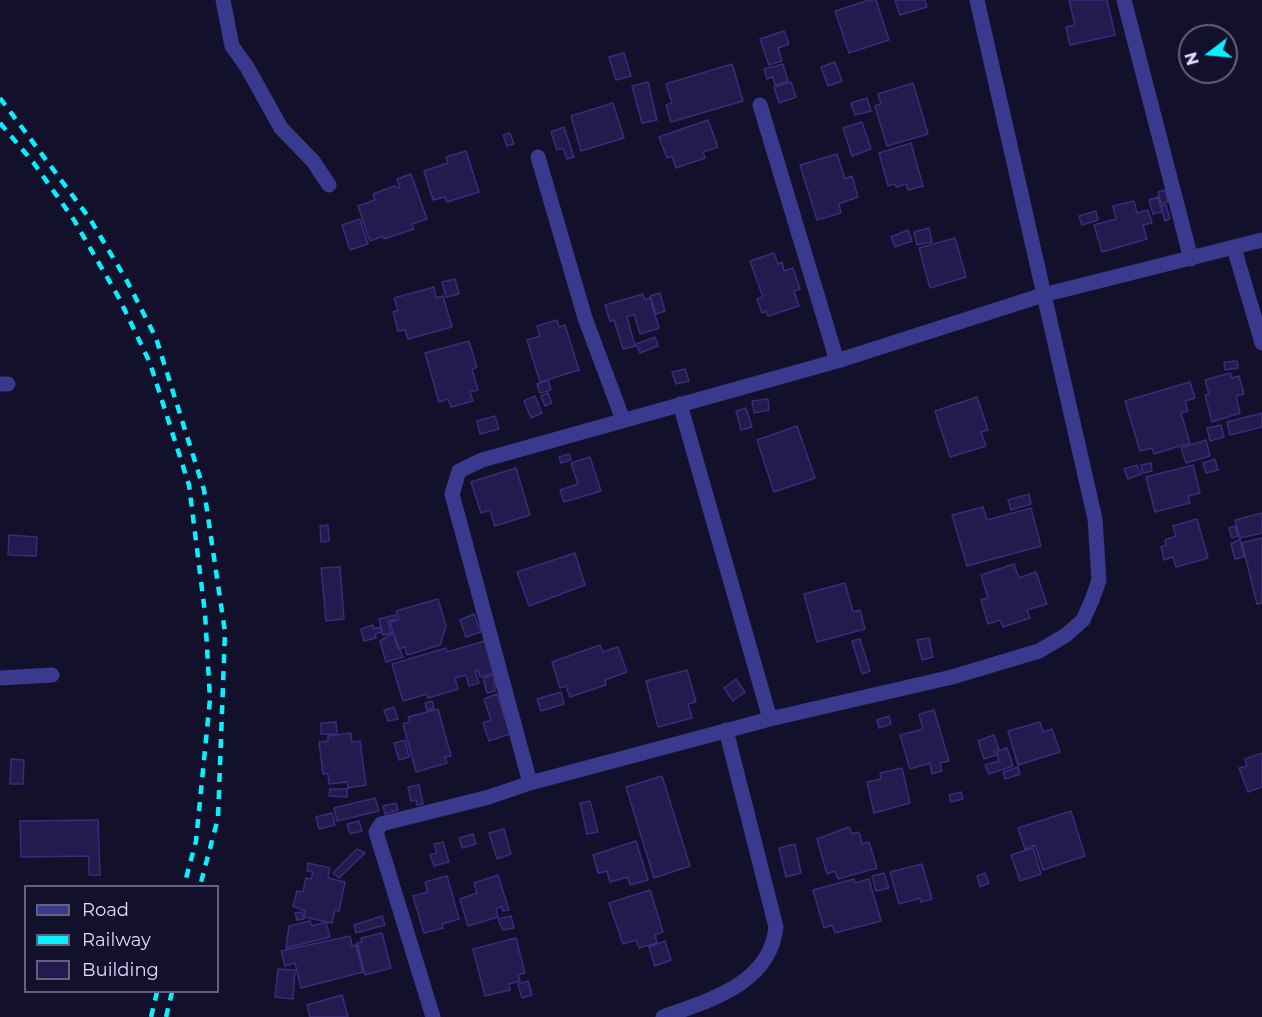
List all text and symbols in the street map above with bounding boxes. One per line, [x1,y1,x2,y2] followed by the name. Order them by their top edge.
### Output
[1178,24,1238,84] north arrow
[1181,50,1203,67] text: N
[24,885,219,993] legend
[82,899,129,921] text: Road
[82,929,151,951] text: Railway
[82,959,159,981] text: Building

